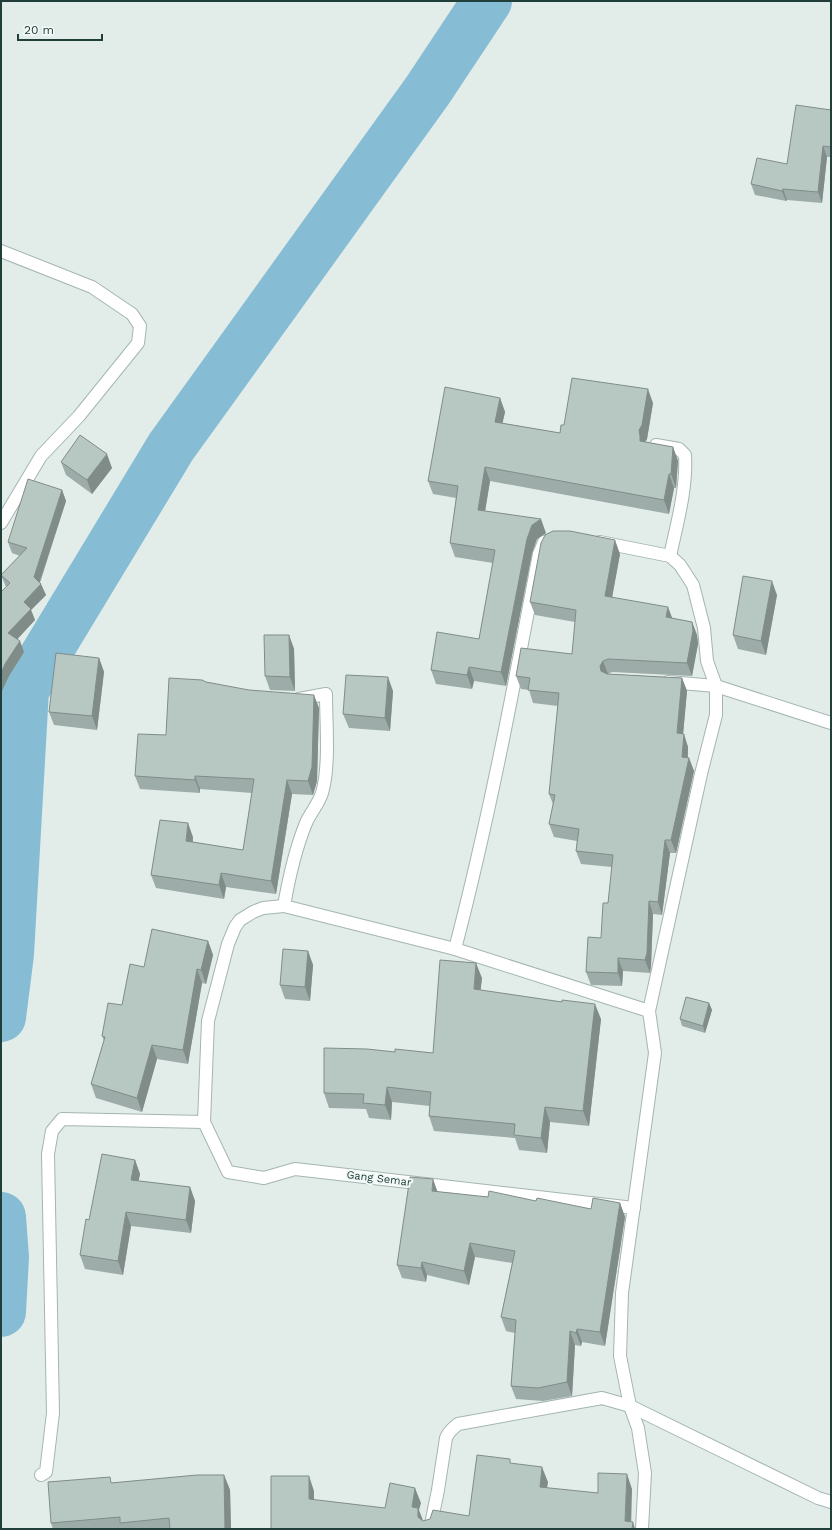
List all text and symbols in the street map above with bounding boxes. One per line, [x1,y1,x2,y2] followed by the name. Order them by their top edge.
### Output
[18,16,102,42] scale bar
[24,23,54,37] text: 20 m
[346,1168,413,1189] street label: Gang Semar

